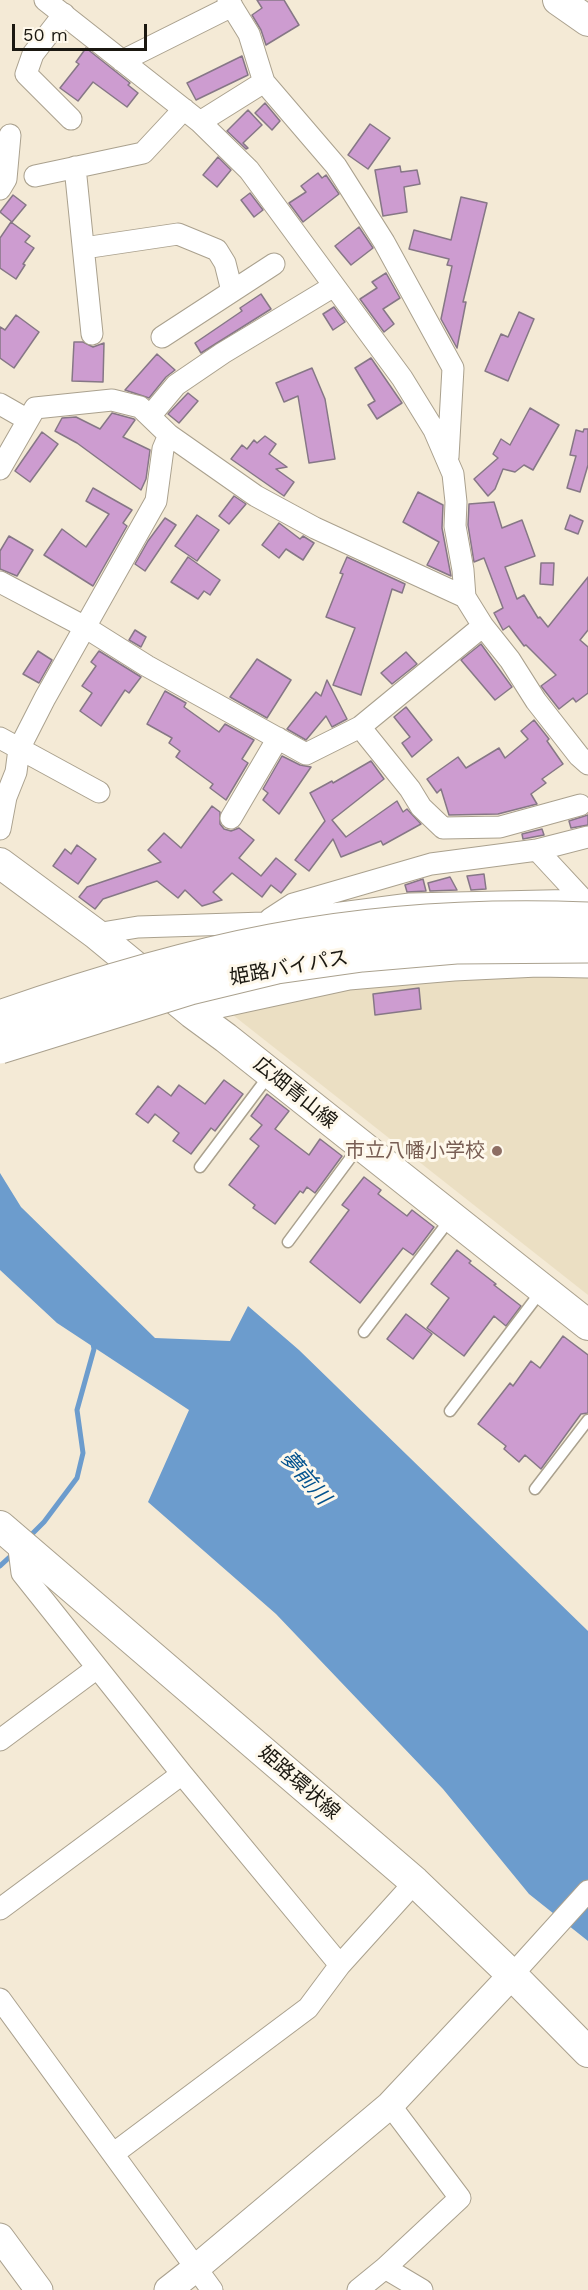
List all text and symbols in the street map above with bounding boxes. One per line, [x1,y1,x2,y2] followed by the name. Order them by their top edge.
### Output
[15,12,150,50] scale bar
[23,24,68,45] text: 50 m
[228,946,350,990] street label: 姫路バイパス
[249,1052,341,1134] street label: 広畑青山線
[345,1139,485,1163] place label: 市立八幡小学校
[490,1144,504,1158] marker: 市立八幡小学校
[275,1446,335,1510] water label: 夢前川
[253,1741,345,1825] street label: 姫路環状線

